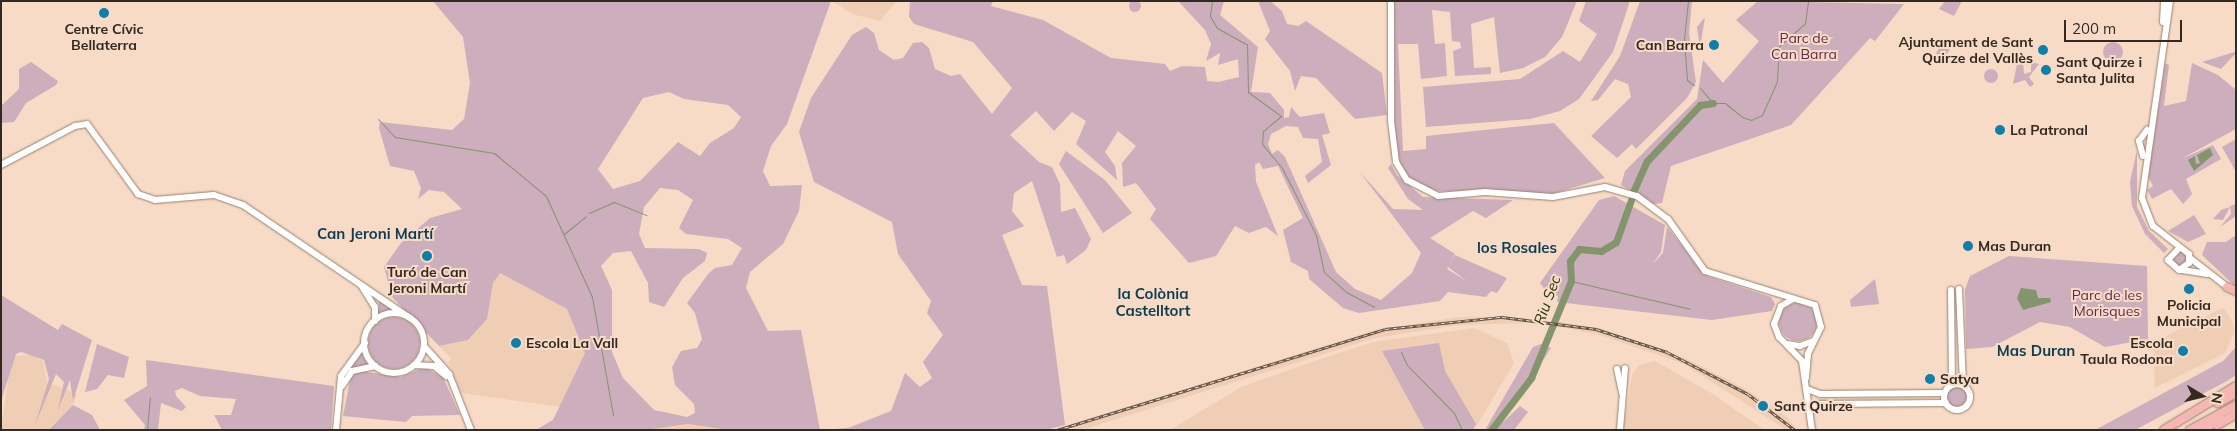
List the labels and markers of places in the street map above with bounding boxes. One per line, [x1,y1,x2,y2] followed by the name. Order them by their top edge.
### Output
[98,7,110,19] marker: Centre Cívic Bellaterra
[65,21,143,54] place label: Centre Cívic Bellaterra
[1899,34,2033,66] place label: Ajuntament de Sant Quirze del Vallès
[1636,37,1704,53] place label: Can Barra
[1708,39,1720,51] marker: Can Barra
[2037,44,2049,56] marker: Ajuntament de Sant Quirze del Vallès
[2056,54,2142,86] place label: Sant Quirze i Santa Julita
[2040,64,2052,76] marker: Sant Quirze i Santa Julita
[2010,122,2088,138] place label: La Patronal
[1994,124,2006,136] marker: La Patronal
[1978,238,2051,254] place label: Mas Duran
[1962,240,1974,252] marker: Mas Duran
[421,250,433,262] marker: Turó de Can Jeroni Martí
[387,264,467,296] place label: Turó de Can Jeroni Martí
[2183,283,2195,295] marker: Policia Municipal
[2157,297,2221,330] place label: Policia Municipal
[526,335,618,351] place label: Escola La Vall
[2080,335,2173,368] place label: Escola Taula Rodona
[510,337,522,349] marker: Escola La Vall
[2177,345,2189,357] marker: Escola Taula Rodona
[1940,371,1979,387] place label: Satya
[1924,373,1936,385] marker: Satya
[1774,398,1853,414] place label: Sant Quirze
[1756,399,1770,413] marker: Sant Quirze

